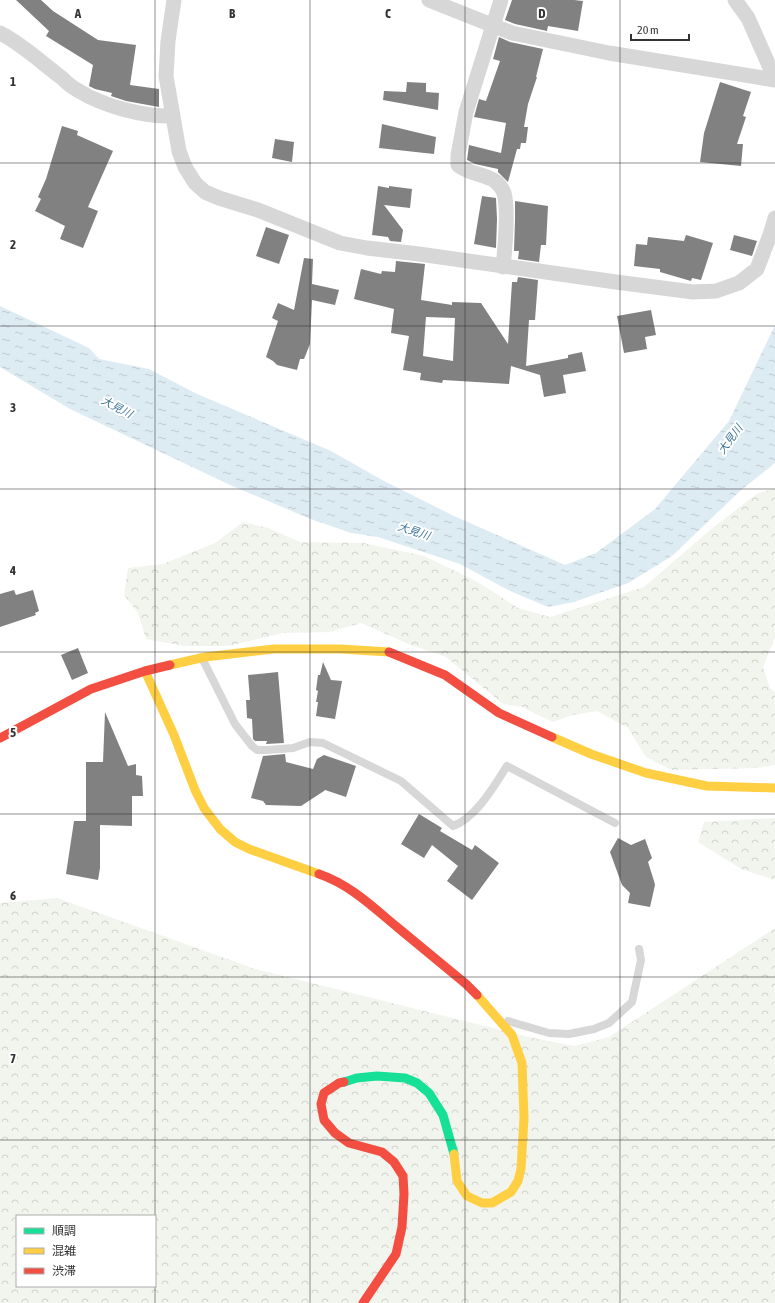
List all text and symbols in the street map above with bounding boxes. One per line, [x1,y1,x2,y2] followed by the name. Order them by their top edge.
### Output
[74,6,82,21] text: A
[229,6,236,21] text: B
[385,6,391,21] text: C
[538,6,546,21] text: D
[631,16,689,42] scale bar
[637,23,659,37] text: 20 m
[10,74,16,89] text: 1
[10,237,16,252] text: 2
[100,394,135,421] water label: 大見川
[10,400,16,415] text: 3
[715,421,745,456] water label: 大見川
[396,520,432,542] water label: 大見川
[9,563,16,578] text: 4
[10,725,16,740] text: 5
[10,888,16,903] text: 6
[10,1051,16,1066] text: 7
[16,1215,156,1287] legend
[52,1224,76,1238] text: 順調
[52,1244,76,1258] text: 混雑
[52,1264,76,1278] text: 渋滞

